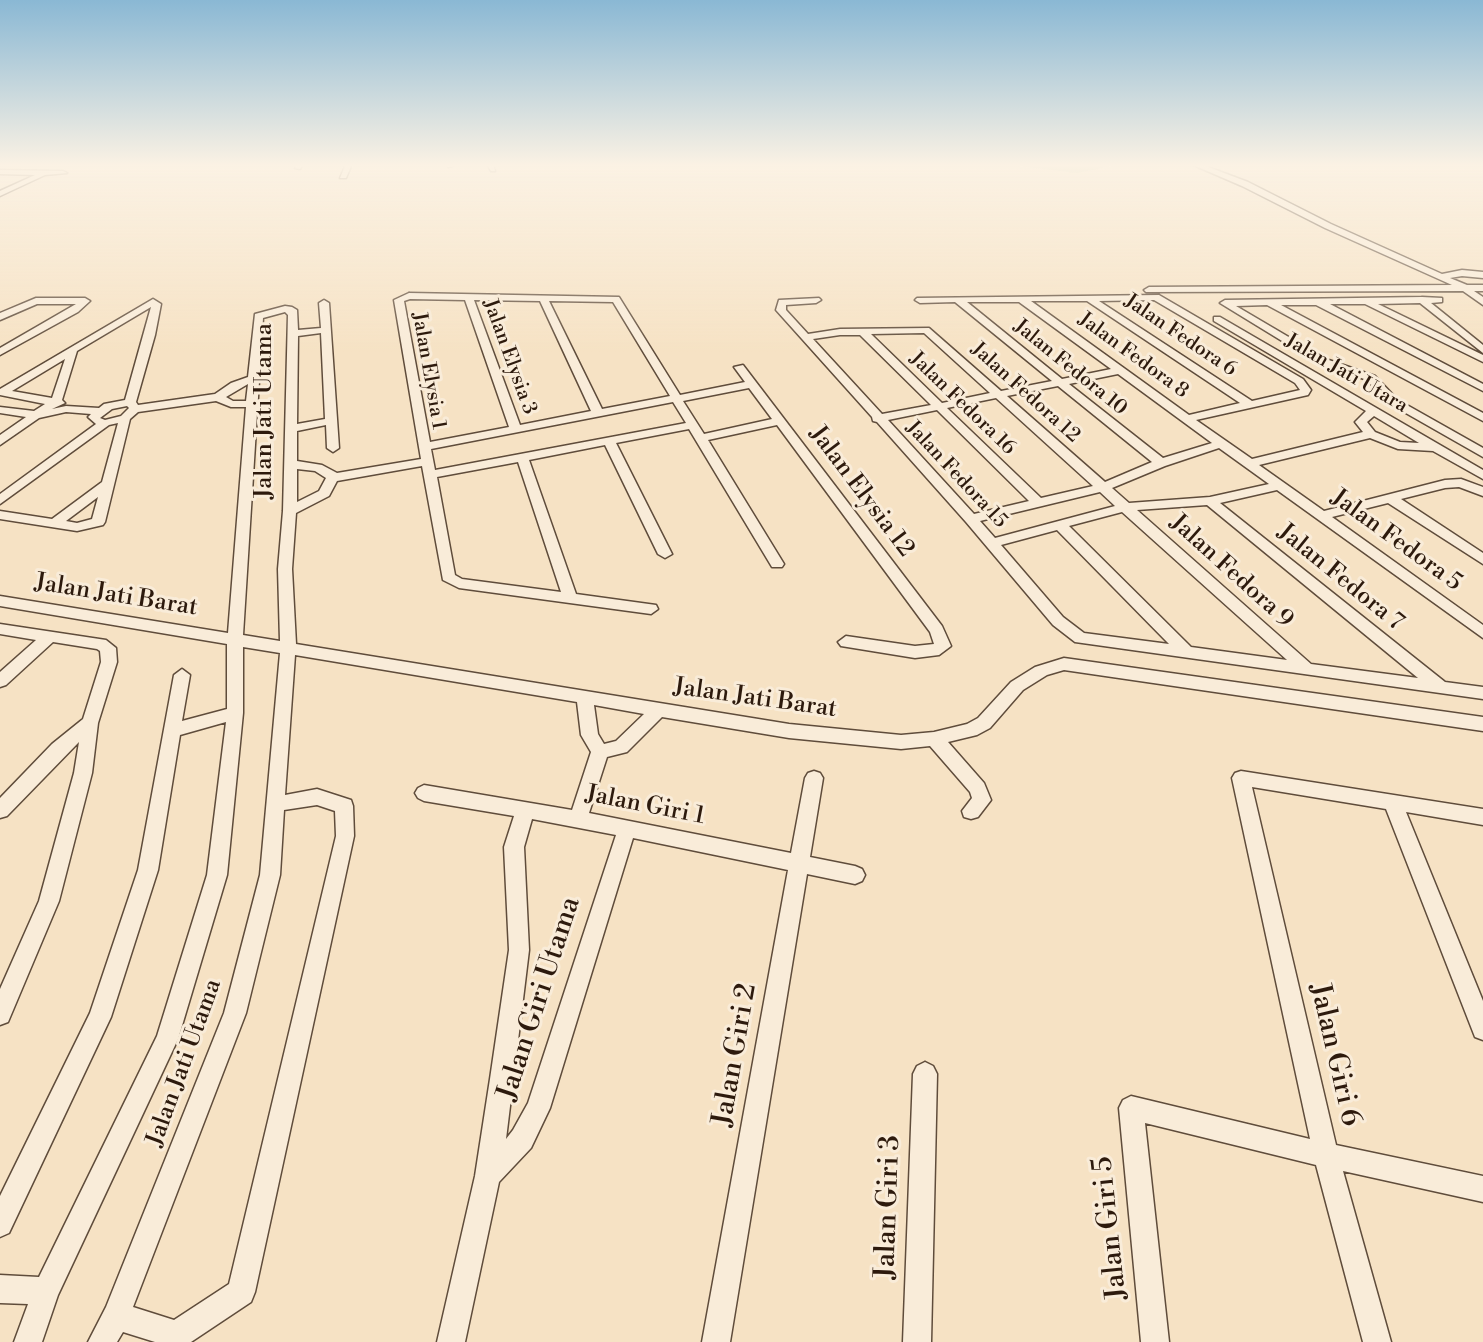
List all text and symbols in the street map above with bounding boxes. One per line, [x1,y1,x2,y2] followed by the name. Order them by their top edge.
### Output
[1119,290,1241,382] street label: Jalan Fedora 6
[477,296,541,418] street label: Jalan Elysia 3
[1073,308,1193,404] street label: Jalan Fedora 8
[406,311,450,431] street label: Jalan Elysia 1
[1008,315,1132,421] street label: Jalan Fedora 10
[251,323,279,499] street label: Jalan Jati Utama
[1280,329,1412,419] street label: Jalan Jati Utara
[966,338,1084,448] street label: Jalan Fedora 12
[904,347,1020,461] street label: Jalan Fedora 16
[900,416,1012,534] street label: Jalan Fedora 15
[802,421,920,563] street label: Jalan Elysia 12
[1325,484,1467,598] street label: Jalan Fedora 5
[1163,509,1299,635] street label: Jalan Fedora 9
[1271,518,1409,638] street label: Jalan Fedora 7
[33,569,199,623] street label: Jalan Jati Barat
[672,673,838,725] street label: Jalan Jati Barat
[583,780,707,832] street label: Jalan Giri 1
[491,893,589,1105] street label: Jalan Giri Utama
[141,975,229,1151] street label: Jalan Jati Utama
[1301,980,1367,1130] street label: Jalan Giri 6
[707,981,765,1129] street label: Jalan Giri 2
[870,1134,908,1280] street label: Jalan Giri 3
[1087,1155,1135,1301] street label: Jalan Giri 5

